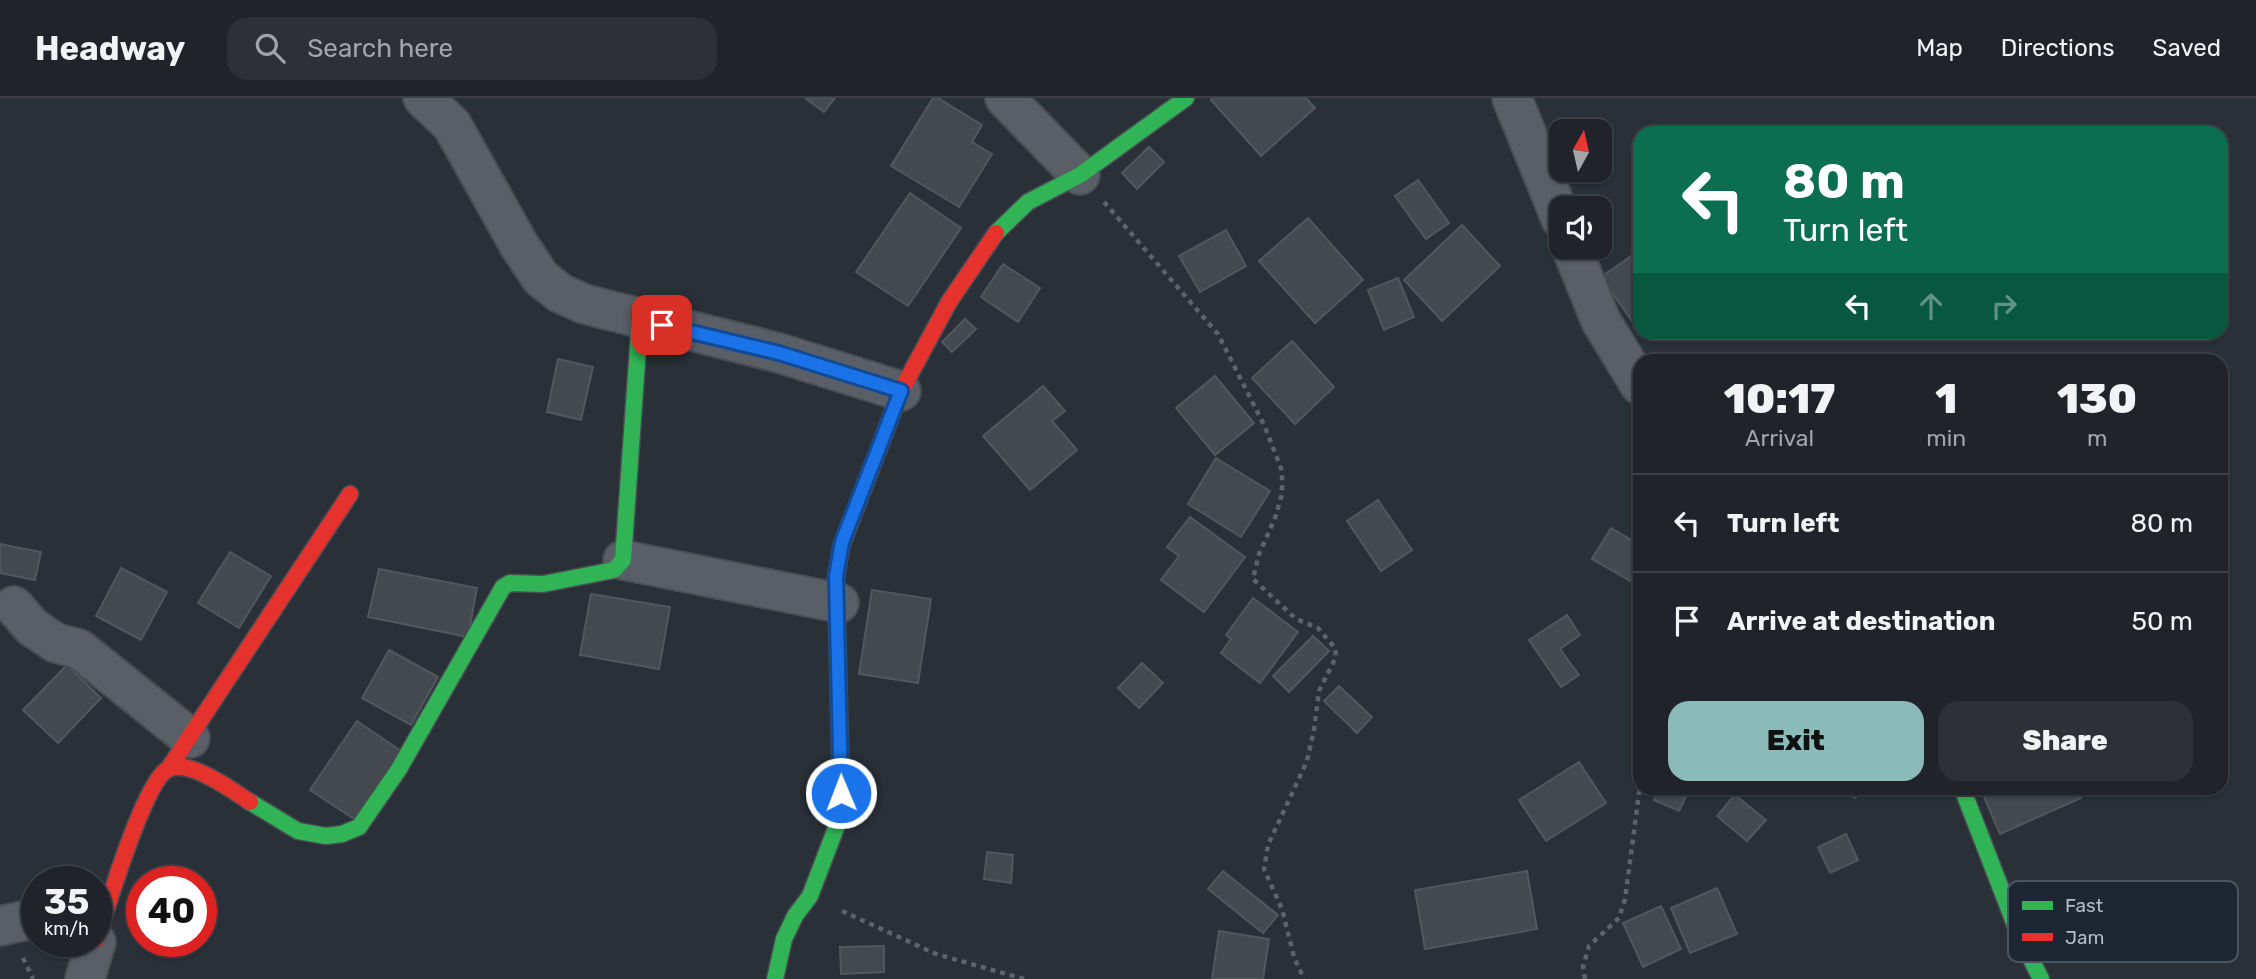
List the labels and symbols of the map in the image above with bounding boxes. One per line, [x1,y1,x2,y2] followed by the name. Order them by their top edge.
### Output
[1549,119,1612,182] north arrow
[632,295,692,355] pin
[804,756,878,830] position arrow
[126,866,217,957] speed limit sign: 40
[2008,881,2238,962] legend
[2065,894,2104,917] text: Fast
[2065,926,2104,949] text: Jam

